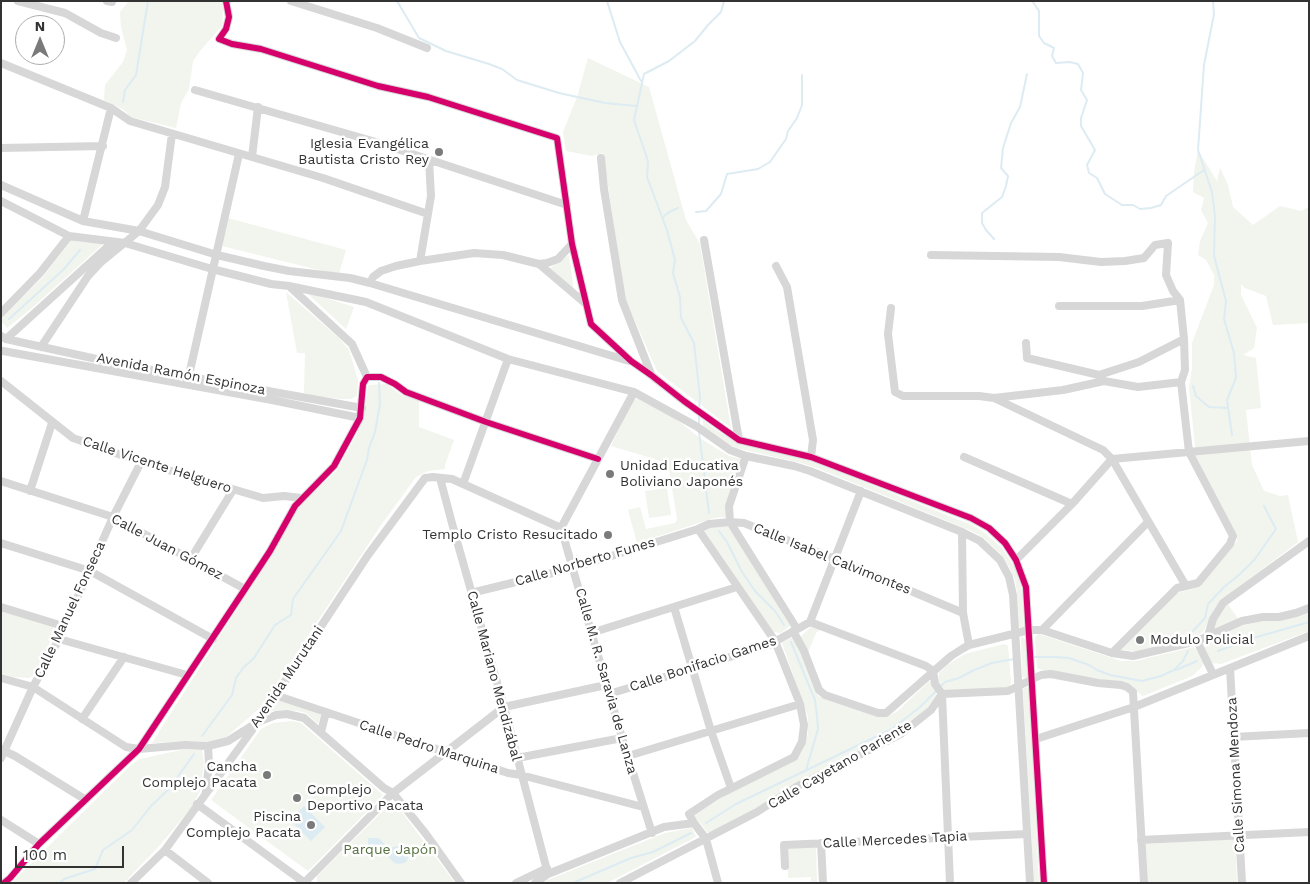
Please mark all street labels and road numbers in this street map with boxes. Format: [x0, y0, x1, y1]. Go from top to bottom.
street label: Avenida Ramón Espinoza [95, 349, 267, 399]
street label: Calle Vicente Helguero [80, 433, 234, 497]
street label: Calle Juan Gómez [108, 510, 226, 584]
street label: Calle Isabel Calvimontes [751, 520, 913, 598]
street label: Calle Norberto Funes [513, 534, 657, 590]
street label: Calle Manuel Fonseca [31, 539, 109, 681]
street label: Calle M. R. Saravia de Lanza [571, 586, 641, 776]
street label: Calle Mariano Mendizábal [463, 589, 525, 763]
street label: Avenida Murutani [247, 623, 327, 731]
street label: Calle Bonifacio Games [627, 632, 779, 696]
street label: Calle Simona Mendoza [1224, 697, 1248, 853]
street label: Calle Pedro Marquina [357, 716, 501, 778]
street label: Calle Cayetano Pariente [765, 717, 915, 813]
street label: Calle Mercedes Tapia [822, 828, 968, 852]

